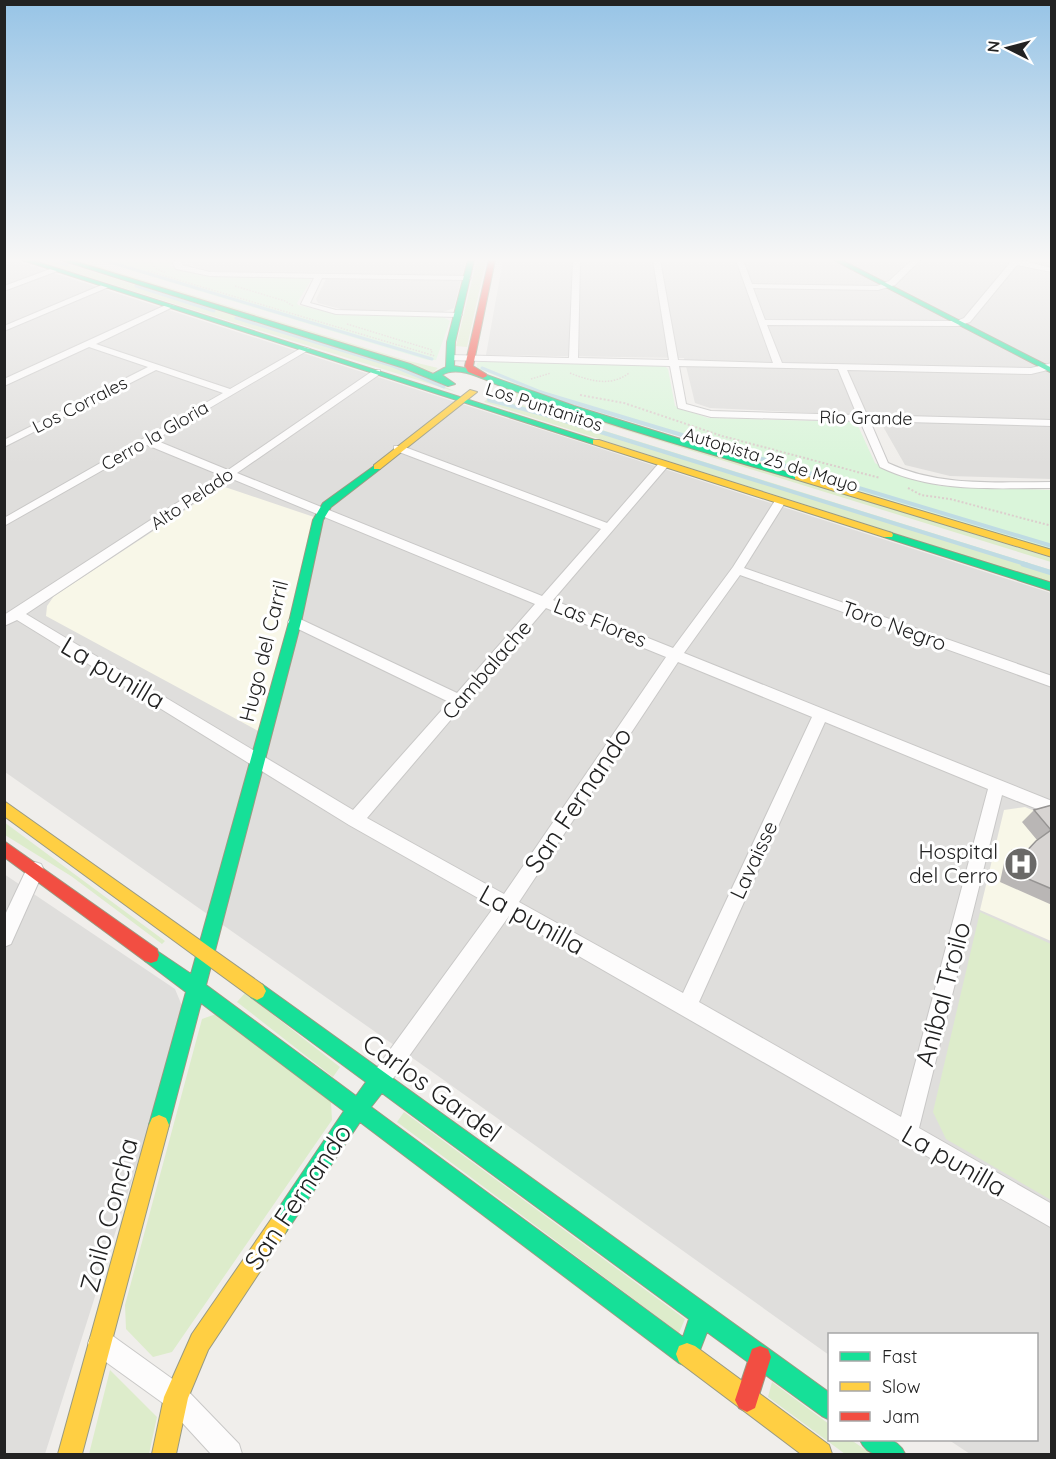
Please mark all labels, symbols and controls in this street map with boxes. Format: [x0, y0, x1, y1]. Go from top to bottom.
north arrow [978, 18, 1038, 78]
text: N [983, 40, 1004, 53]
street label: Los Corrales [28, 371, 131, 438]
street label: Los Puntanitos [483, 377, 606, 436]
street label: Cerro la Gloria [97, 396, 213, 476]
street label: Río Grande [819, 405, 913, 430]
street label: Autopista 25 de Mayo [681, 422, 861, 497]
street label: Alto Pelado [146, 462, 238, 535]
street label: Hugo del Carril [233, 577, 293, 724]
street label: Las Flores [550, 592, 651, 652]
street label: Toro Negro [839, 594, 950, 656]
street label: Cambalache [436, 614, 536, 724]
street label: La punilla [55, 629, 171, 716]
street label: San Fernando [517, 721, 638, 879]
street label: Lavaisse [724, 816, 783, 903]
place label: Hospital del Cerro [909, 838, 998, 888]
hospital icon: Hospital del Cerro [1003, 846, 1039, 882]
street label: La punilla [474, 877, 591, 962]
street label: Aníbal Troilo [907, 918, 978, 1070]
street label: Carlos Gardel [356, 1026, 508, 1149]
street label: La punilla [896, 1117, 1013, 1204]
street label: San Fernando [237, 1118, 358, 1276]
street label: Zoilo Concha [72, 1134, 145, 1296]
legend [828, 1333, 1038, 1441]
text: Fast [882, 1345, 917, 1368]
text: Slow [882, 1375, 920, 1398]
text: Jam [882, 1405, 920, 1428]

